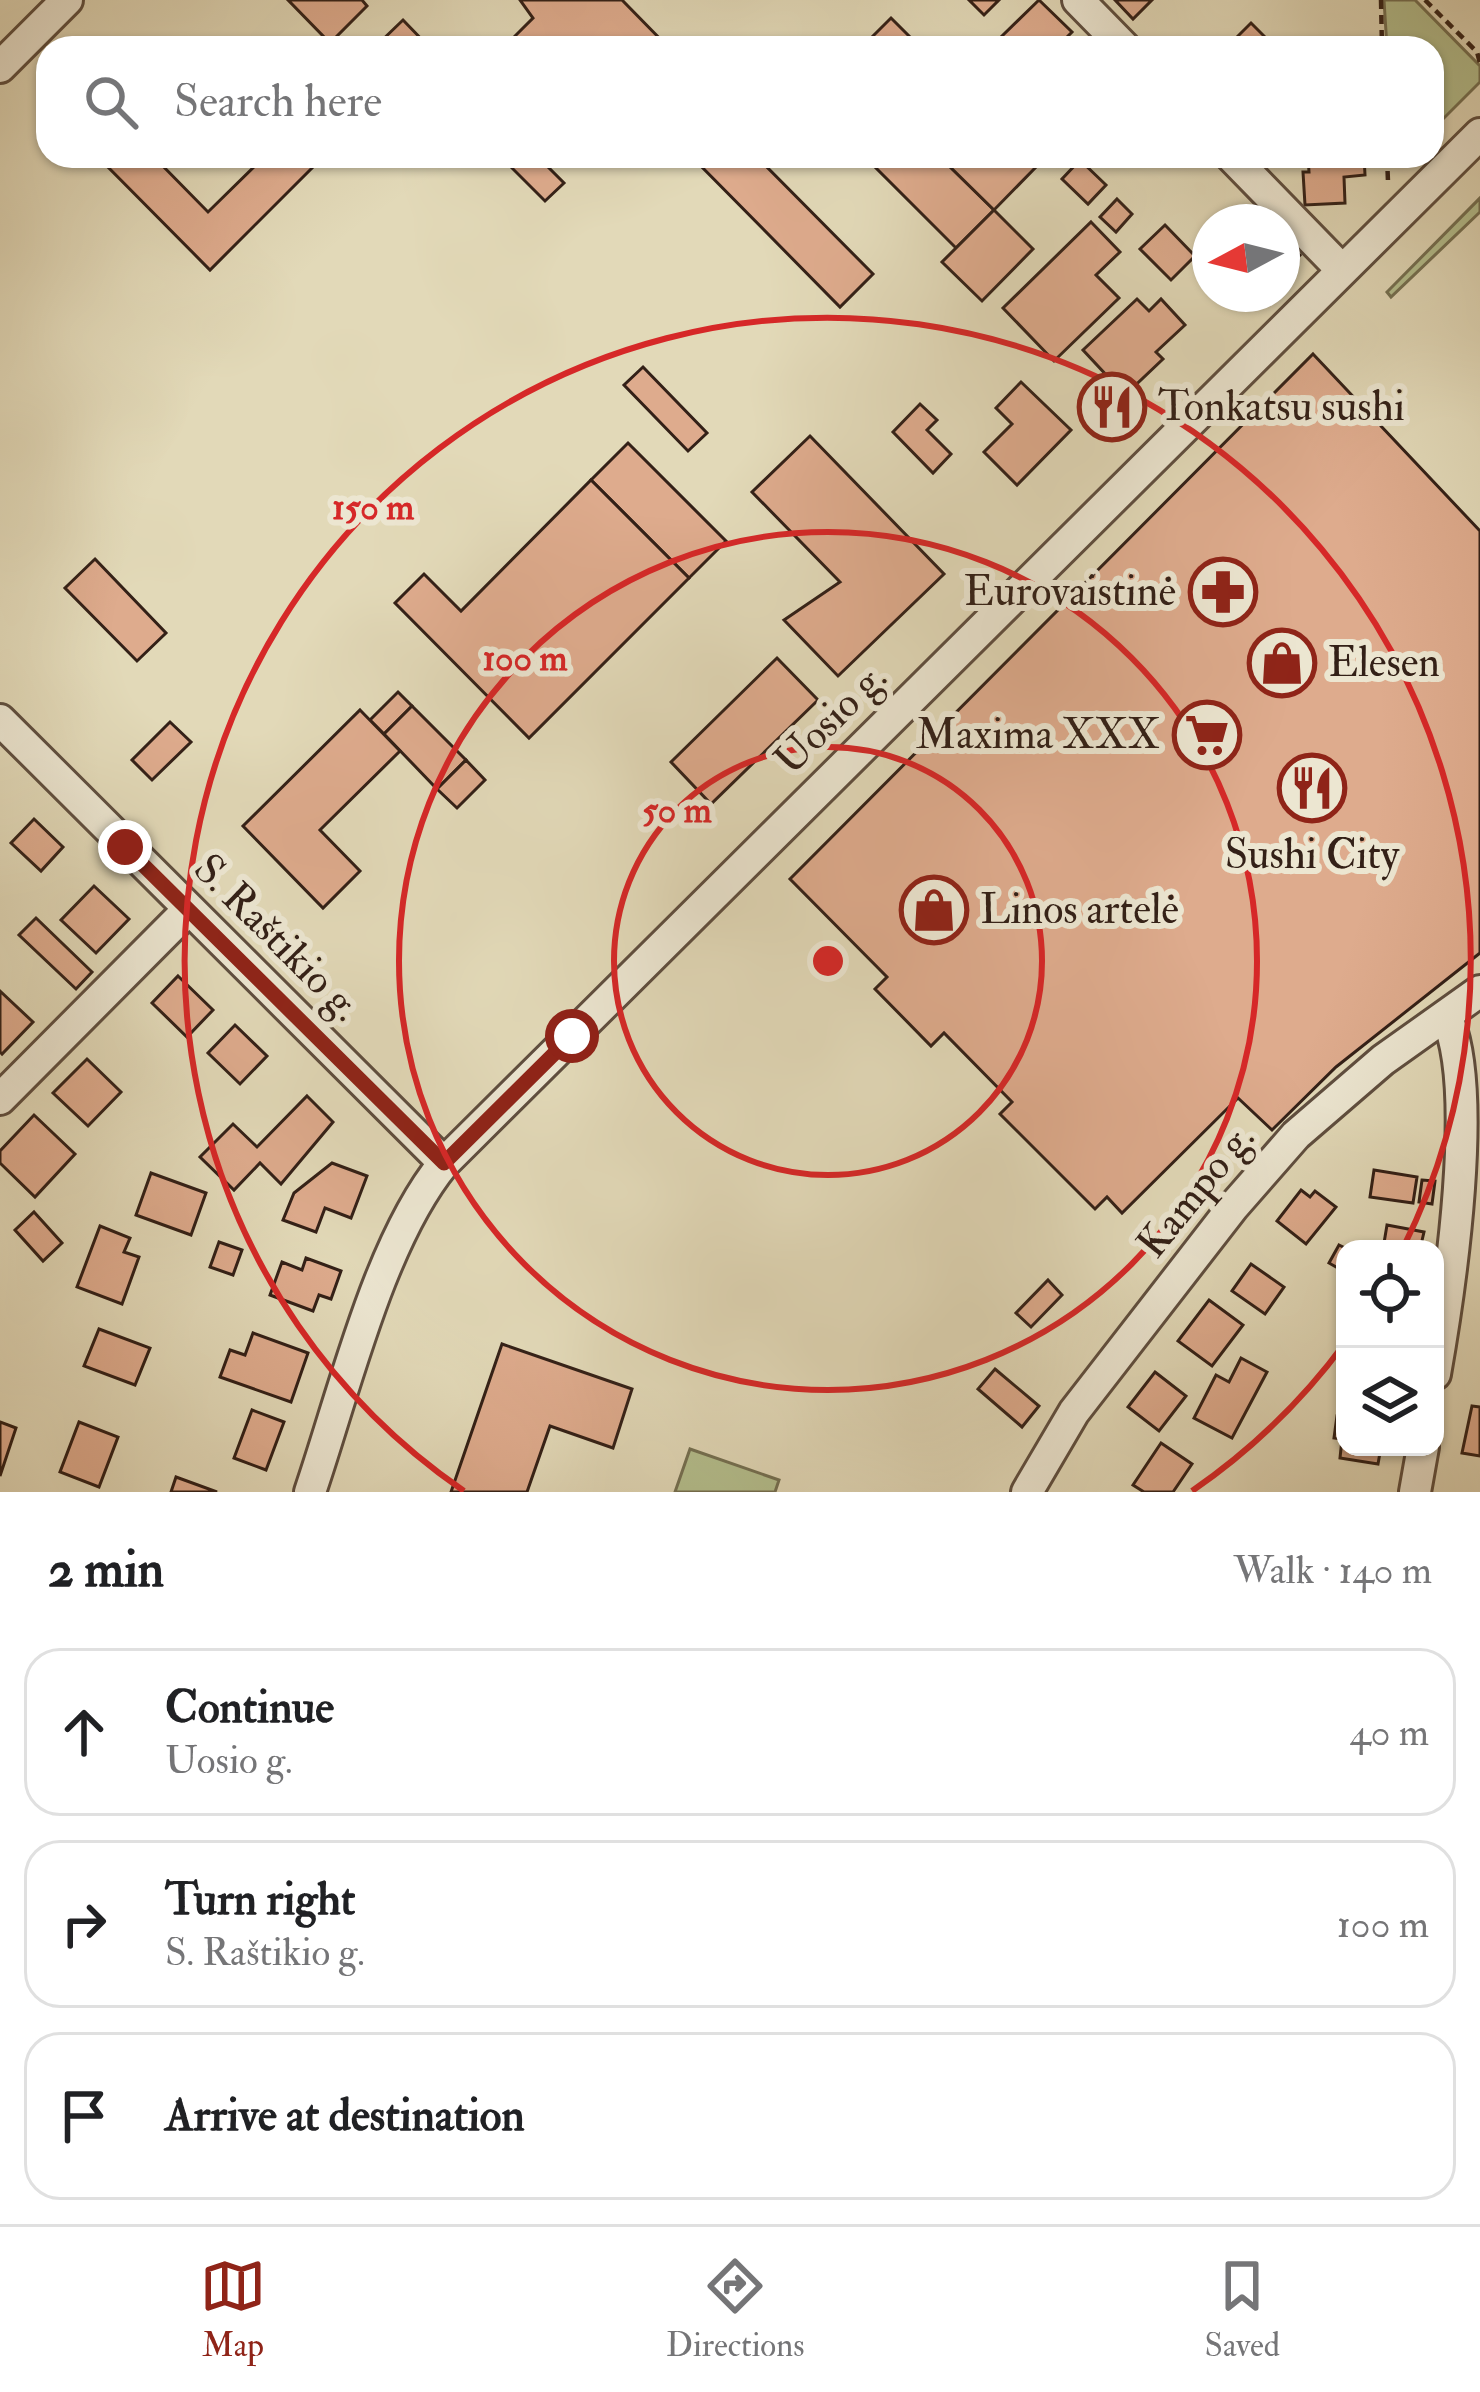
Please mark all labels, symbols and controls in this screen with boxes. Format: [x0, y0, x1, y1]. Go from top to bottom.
search box [36, 36, 1444, 168]
icon: search [78, 69, 144, 135]
text: Search here [174, 74, 382, 130]
north arrow [1192, 204, 1300, 312]
restaurant icon: Tonkatsu sushi [1077, 372, 1147, 442]
place label: Tonkatsu sushi [1158, 381, 1405, 433]
text: 150 m [332, 485, 414, 530]
pharmacy icon: Eurovaistinė [1188, 557, 1258, 627]
place label: Eurovaistinė [964, 566, 1176, 618]
shop icon: Elesen [1247, 628, 1317, 698]
text: 100 m [482, 636, 568, 681]
place label: Elesen [1328, 637, 1440, 689]
street label: Uosio g. [764, 652, 898, 786]
supermarket icon: Maxima XXX [1172, 700, 1242, 770]
place label: Maxima XXX [916, 709, 1160, 761]
restaurant icon: Sushi City [1277, 753, 1347, 823]
text: 50 m [642, 788, 712, 833]
route end [98, 820, 152, 874]
place label: Sushi City [1225, 829, 1400, 881]
street label: S. Raštikio g. [183, 844, 371, 1032]
shop icon: Linos artelė [899, 875, 969, 945]
place label: Linos artelė [980, 884, 1179, 936]
centre of rings [807, 940, 849, 982]
route start [545, 1009, 599, 1063]
street label: Kampo g. [1126, 1113, 1266, 1269]
map controls [1336, 1240, 1444, 1456]
button: locate [1336, 1240, 1444, 1348]
button: layers [1336, 1348, 1444, 1456]
text: 2 min [48, 1538, 164, 1602]
text: Walk · 140 m [1234, 1546, 1432, 1595]
text: Continue [165, 1680, 334, 1736]
icon: ahead [51, 1699, 117, 1765]
text: 40 m [1350, 1708, 1429, 1757]
text: Uosio g. [165, 1736, 293, 1785]
text: Turn right [165, 1872, 355, 1928]
icon: right [51, 1891, 117, 1957]
text: 100 m [1337, 1900, 1429, 1949]
text: S. Raštikio g. [165, 1928, 365, 1977]
icon: arrive [51, 2083, 117, 2149]
text: Arrive at destination [165, 2088, 525, 2144]
tab: Map [200, 2253, 266, 2366]
tab: Directions [666, 2253, 805, 2366]
tab: Saved [1205, 2253, 1280, 2366]

